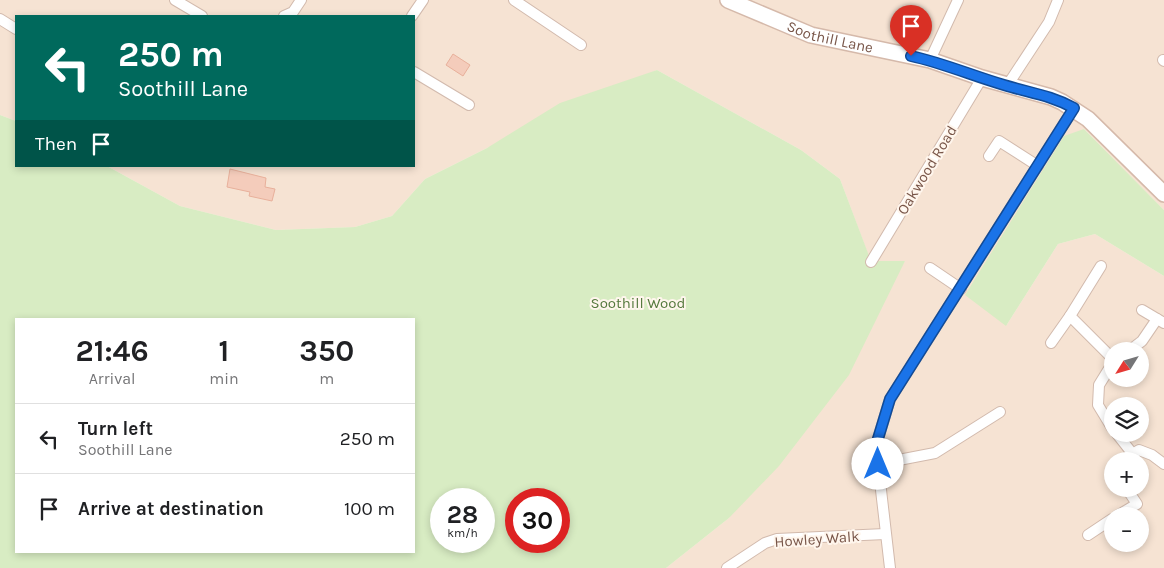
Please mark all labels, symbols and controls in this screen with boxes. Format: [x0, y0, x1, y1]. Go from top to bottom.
pin [890, 5, 932, 56]
icon: arrive [897, 12, 925, 40]
street label: Soothill Lane [784, 17, 875, 57]
text: 250 m [118, 34, 224, 75]
icon: left [35, 35, 100, 100]
text: Soothill Lane [118, 76, 248, 102]
street label: Oakwood Road [893, 122, 961, 218]
icon: arrive [87, 130, 115, 158]
text: Then [35, 133, 77, 155]
park label: Soothill Wood [591, 294, 685, 312]
text: 21:46 [76, 333, 149, 369]
text: 1 [219, 333, 229, 369]
text: 350 [299, 333, 354, 369]
north arrow [1104, 342, 1149, 388]
map controls [1104, 342, 1149, 552]
text: Arrival [89, 369, 136, 388]
text: min [209, 369, 239, 388]
text: m [319, 369, 334, 388]
button: layers [1104, 397, 1149, 442]
text: Turn left [78, 418, 153, 440]
icon: left [35, 425, 63, 453]
text: 250 m [340, 428, 395, 450]
position arrow [851, 437, 903, 489]
text: Soothill Lane [78, 440, 173, 459]
button: + [1104, 452, 1149, 497]
speed limit sign: 30 [505, 488, 570, 553]
icon: arrive [35, 495, 63, 523]
text: Arrive at destination [78, 498, 264, 520]
text: 100 m [344, 498, 395, 520]
text: 28 [447, 500, 478, 529]
button: − [1104, 507, 1149, 552]
text: km/h [447, 526, 478, 540]
street label: Howley Walk [774, 527, 860, 551]

